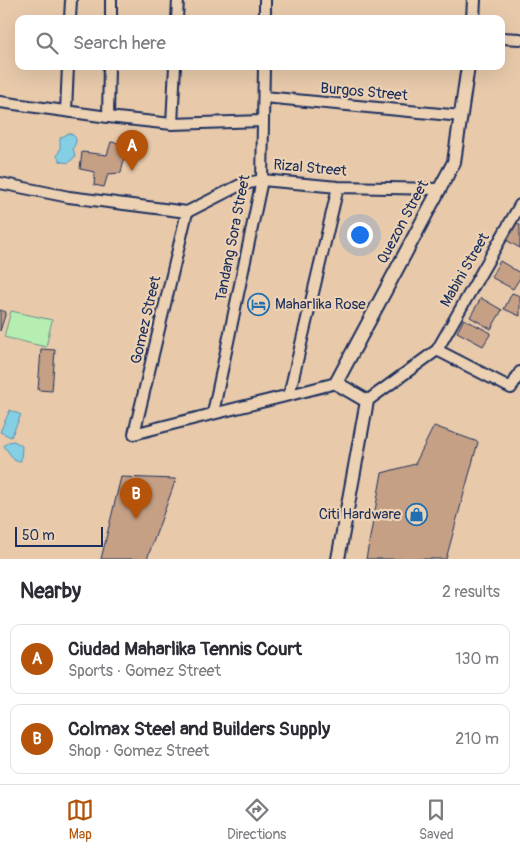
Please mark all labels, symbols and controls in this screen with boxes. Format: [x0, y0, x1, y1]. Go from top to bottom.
search box [15, 15, 505, 70]
icon: search [33, 29, 61, 57]
text: Search here [73, 31, 166, 55]
street label: Burgos Street [320, 79, 409, 105]
pin: A [116, 130, 148, 171]
street label: Rizal Street [272, 155, 348, 181]
street label: Tandang Sora Street [211, 172, 255, 303]
street label: Quezon Street [373, 176, 433, 267]
your location [347, 222, 373, 248]
street label: Mabini Street [436, 229, 494, 311]
street label: Gomez Street [127, 273, 166, 366]
hotel icon: Maharlika Rose [247, 292, 271, 316]
place label: Maharlika Rose [275, 295, 366, 314]
pin: B [120, 478, 152, 519]
shop icon: Citi Hardware [405, 502, 429, 526]
place label: Citi Hardware [319, 505, 402, 524]
scale bar [15, 524, 102, 547]
text: 50 m [22, 527, 55, 544]
text: Nearby [20, 578, 81, 605]
text: 2 results [442, 582, 500, 602]
text: Ciudad Maharlika Tennis Court [68, 637, 302, 661]
text: A [32, 649, 42, 669]
text: 130 m [455, 649, 499, 669]
text: Sports · Gomez Street [68, 661, 221, 681]
text: Colmax Steel and Builders Supply [68, 717, 330, 741]
text: B [32, 729, 42, 749]
text: 210 m [455, 729, 499, 749]
text: Shop · Gomez Street [68, 741, 209, 761]
tab: Map [66, 796, 94, 843]
tab: Directions [227, 796, 286, 843]
tab: Saved [419, 796, 454, 843]

